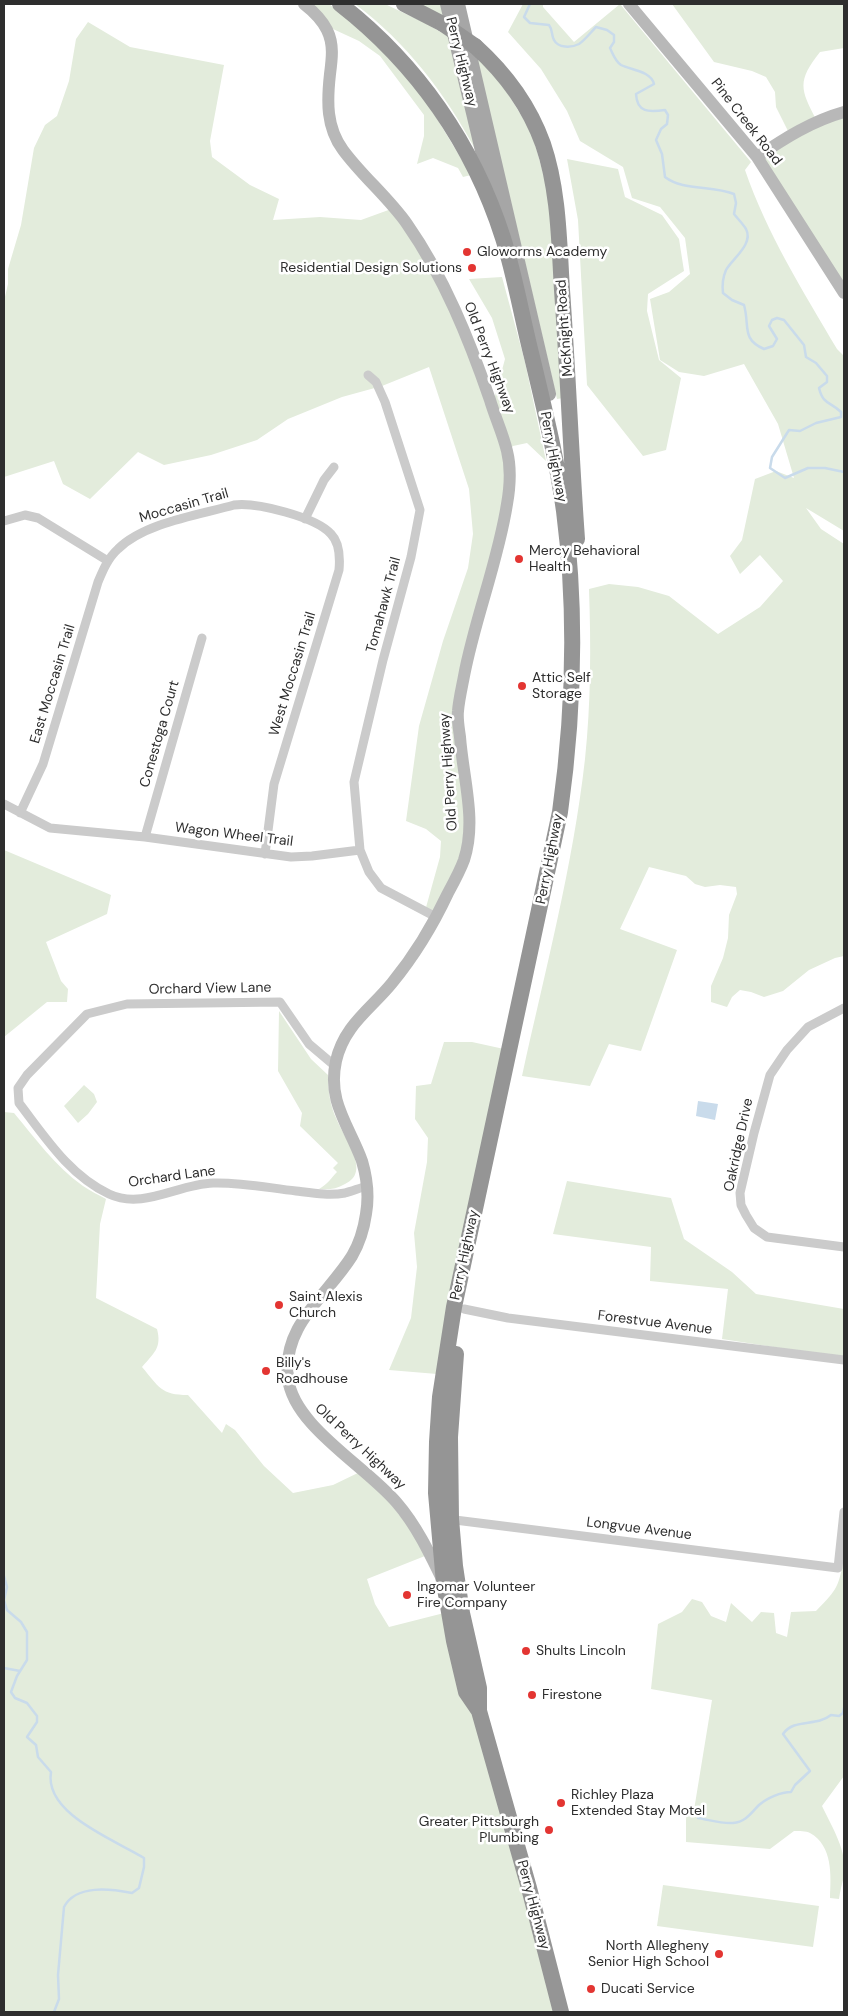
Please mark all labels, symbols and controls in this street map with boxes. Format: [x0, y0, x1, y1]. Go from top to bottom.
street label: Perry Highway [442, 15, 480, 109]
street label: Pine Creek Road [707, 75, 785, 169]
place label: Gloworms Academy [477, 244, 607, 260]
marker: Gloworms Academy [461, 246, 473, 258]
place label: Residential Design Solutions [280, 260, 462, 276]
marker: Residential Design Solutions [466, 262, 478, 274]
street label: McKnight Road [553, 279, 577, 377]
street label: Old Perry Highway [460, 300, 518, 416]
street label: Perry Highway [536, 410, 570, 504]
street label: Moccasin Trail [137, 485, 231, 527]
place label: Mercy Behavioral Health [529, 543, 640, 576]
marker: Mercy Behavioral Health [513, 553, 525, 565]
street label: Tomahawk Trail [363, 555, 405, 655]
street label: West Moccasin Trail [266, 610, 320, 738]
street label: East Moccasin Trail [27, 622, 79, 746]
place label: Attic Self Storage [532, 670, 591, 702]
street label: Conestoga Court [137, 679, 183, 789]
marker: Attic Self Storage [516, 680, 528, 692]
street label: Old Perry Highway [436, 712, 462, 832]
street label: Perry Highway [533, 812, 567, 906]
street label: Wagon Wheel Trail [174, 819, 294, 851]
street label: Orchard View Lane [149, 980, 271, 998]
street label: Oakridge Drive [721, 1097, 757, 1193]
street label: Orchard Lane [127, 1163, 217, 1191]
street label: Perry Highway [447, 1208, 483, 1302]
place label: Saint Alexis Church [289, 1289, 363, 1321]
marker: Saint Alexis Church [273, 1299, 285, 1311]
street label: Forestvue Avenue [597, 1308, 713, 1338]
place label: Billy's Roadhouse [276, 1355, 348, 1388]
marker: Billy's Roadhouse [260, 1365, 272, 1377]
street label: Old Perry Highway [311, 1400, 409, 1494]
street label: Longvue Avenue [585, 1514, 693, 1544]
place label: Ingomar Volunteer Fire Company [417, 1579, 535, 1611]
marker: Ingomar Volunteer Fire Company [401, 1589, 413, 1601]
place label: Shults Lincoln [536, 1643, 626, 1659]
marker: Shults Lincoln [520, 1645, 532, 1657]
place label: Firestone [542, 1687, 602, 1703]
marker: Firestone [526, 1689, 538, 1701]
place label: Richley Plaza Extended Stay Motel [571, 1787, 705, 1820]
marker: Richley Plaza Extended Stay Motel [555, 1797, 567, 1809]
place label: Greater Pittsburgh Plumbing [419, 1814, 539, 1846]
marker: Greater Pittsburgh Plumbing [543, 1824, 555, 1836]
street label: Perry Highway [513, 1858, 553, 1952]
place label: North Allegheny Senior High School [588, 1938, 709, 1970]
marker: North Allegheny Senior High School [713, 1948, 725, 1960]
place label: Ducati Service [601, 1981, 695, 1997]
marker: Ducati Service [585, 1983, 597, 1995]

